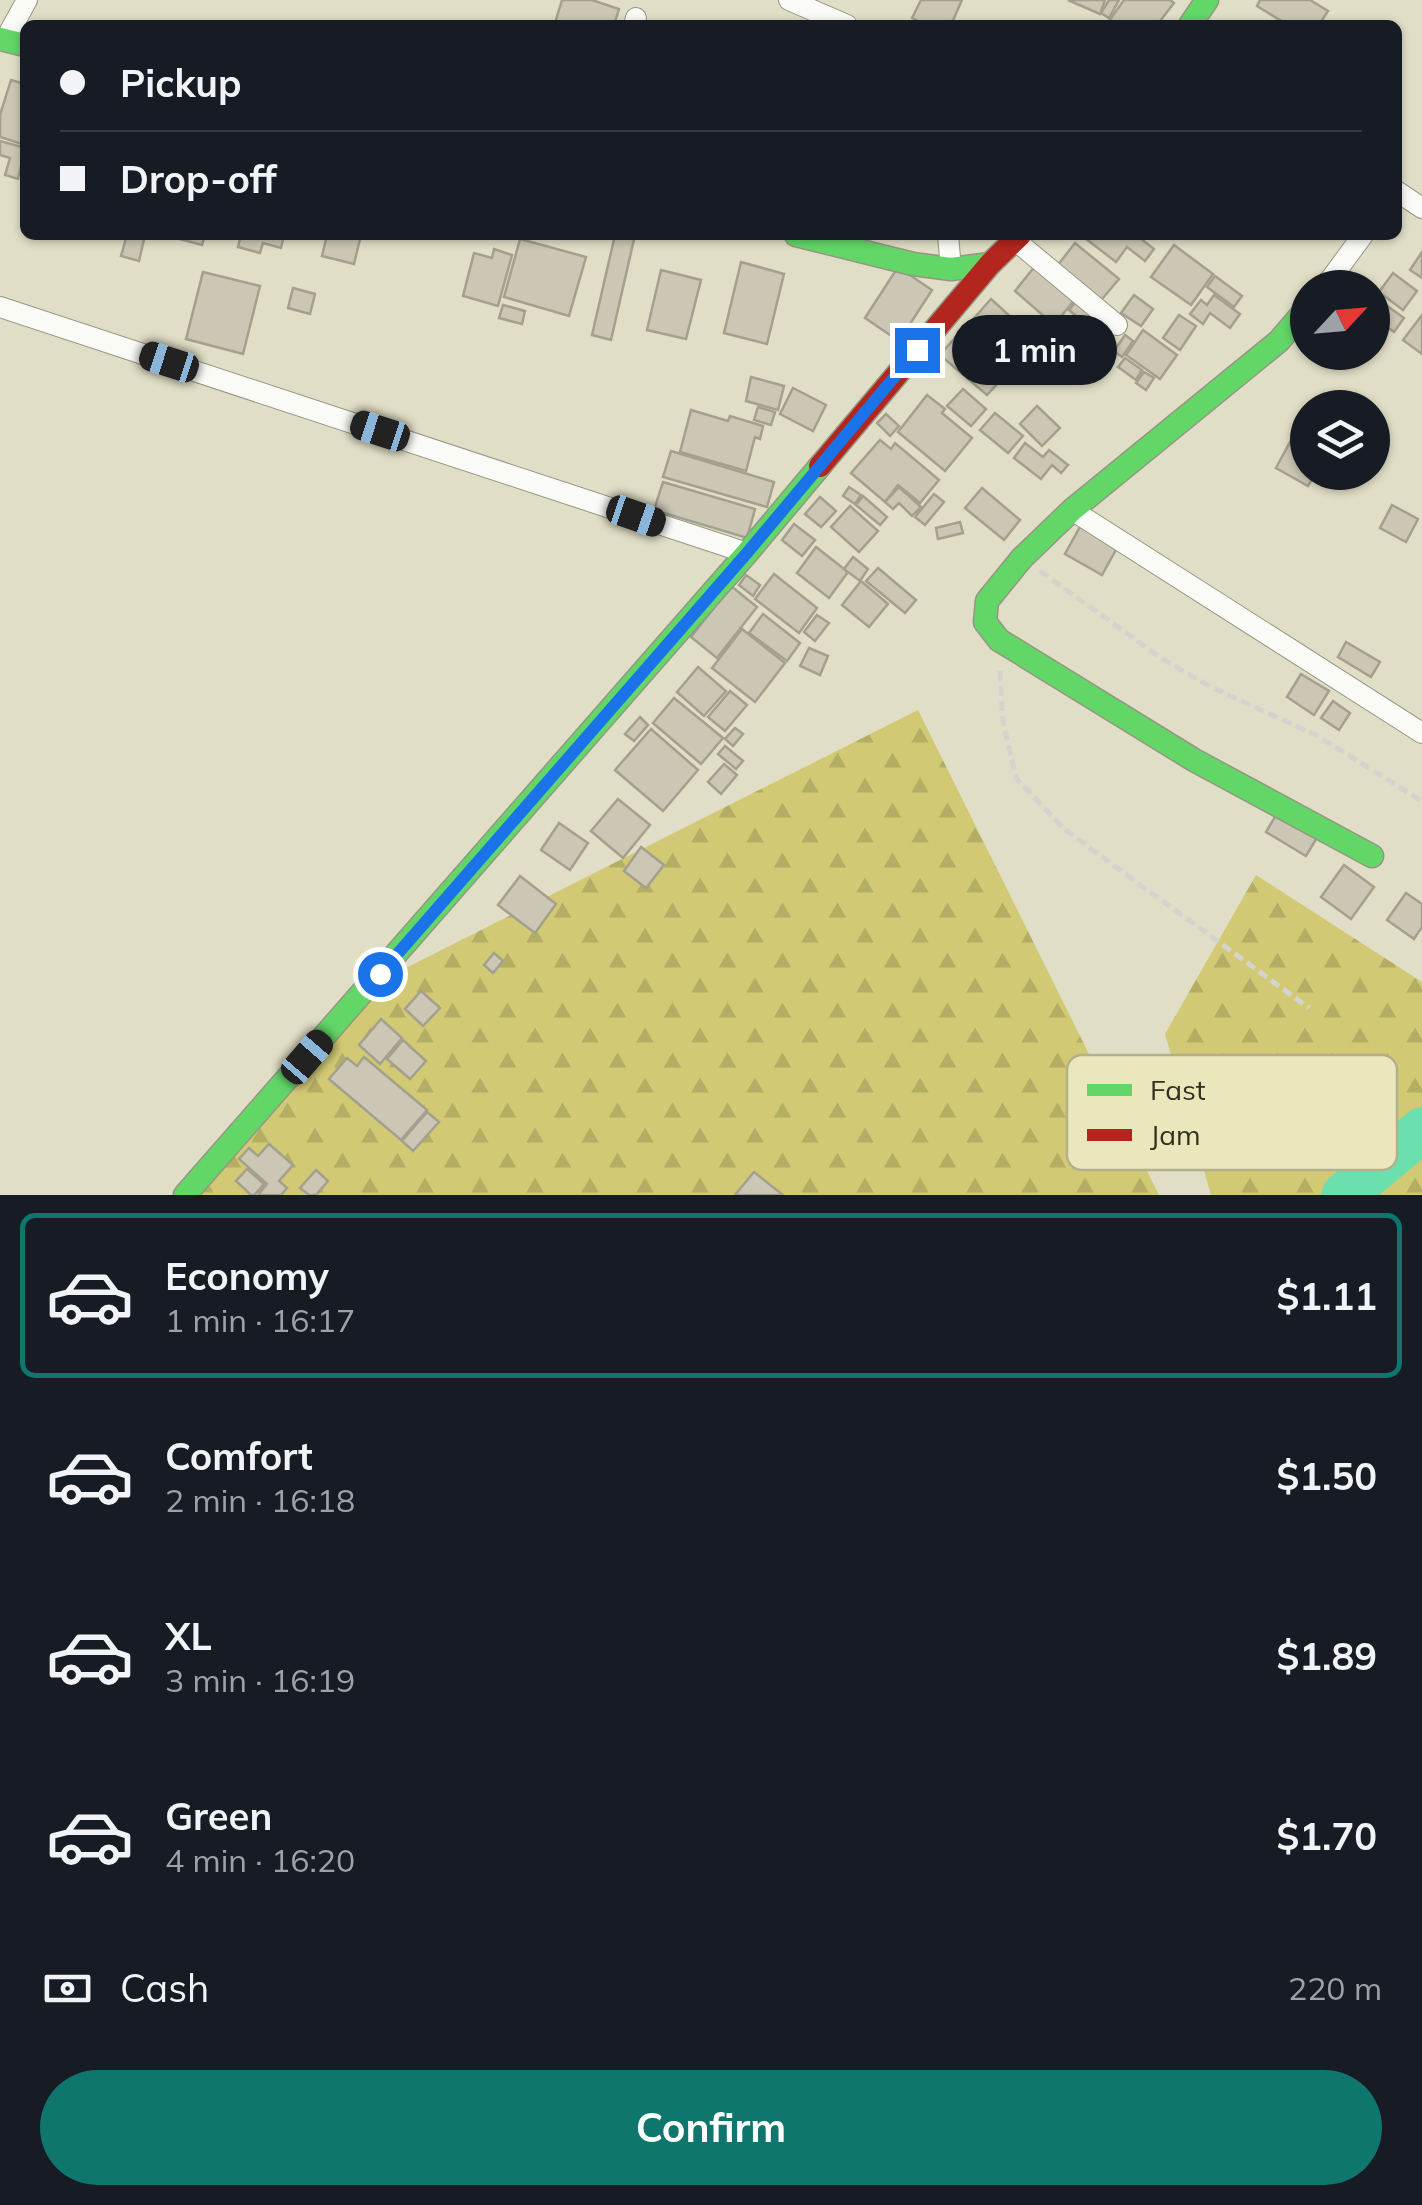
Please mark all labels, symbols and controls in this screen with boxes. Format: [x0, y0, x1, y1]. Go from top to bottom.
text: Pickup [120, 59, 242, 107]
text: Drop-off [120, 155, 277, 203]
north arrow [1290, 270, 1390, 370]
map controls [1290, 270, 1390, 490]
callout: 1 min [952, 315, 1117, 385]
route end [895, 328, 940, 373]
text: 1 min [992, 330, 1077, 370]
car [136, 338, 202, 386]
button: layers [1290, 390, 1390, 490]
car [347, 407, 413, 455]
car [603, 492, 669, 540]
route start [358, 952, 403, 997]
car [276, 1025, 338, 1089]
legend [1067, 1055, 1397, 1170]
text: Fast [1150, 1072, 1206, 1107]
text: Jam [1150, 1117, 1201, 1152]
icon: car [45, 1251, 135, 1341]
text: Economy [165, 1252, 329, 1300]
text: $1.11 [1276, 1272, 1377, 1320]
text: 1 min · 16:17 [165, 1300, 355, 1340]
icon: car [45, 1431, 135, 1521]
text: Comfort [165, 1432, 313, 1480]
text: $1.50 [1276, 1452, 1377, 1500]
text: 2 min · 16:18 [165, 1480, 355, 1520]
icon: car [45, 1611, 135, 1701]
text: XL [165, 1612, 212, 1660]
text: $1.89 [1276, 1632, 1377, 1680]
text: 3 min · 16:19 [165, 1660, 355, 1700]
icon: car [45, 1791, 135, 1881]
text: Green [165, 1792, 272, 1840]
text: $1.70 [1276, 1812, 1377, 1860]
text: 4 min · 16:20 [165, 1840, 355, 1880]
icon: cash [40, 1961, 95, 2016]
text: Cash [120, 1964, 209, 2012]
text: 220 m [1288, 1968, 1382, 2008]
button: Confirm [40, 2070, 1382, 2185]

